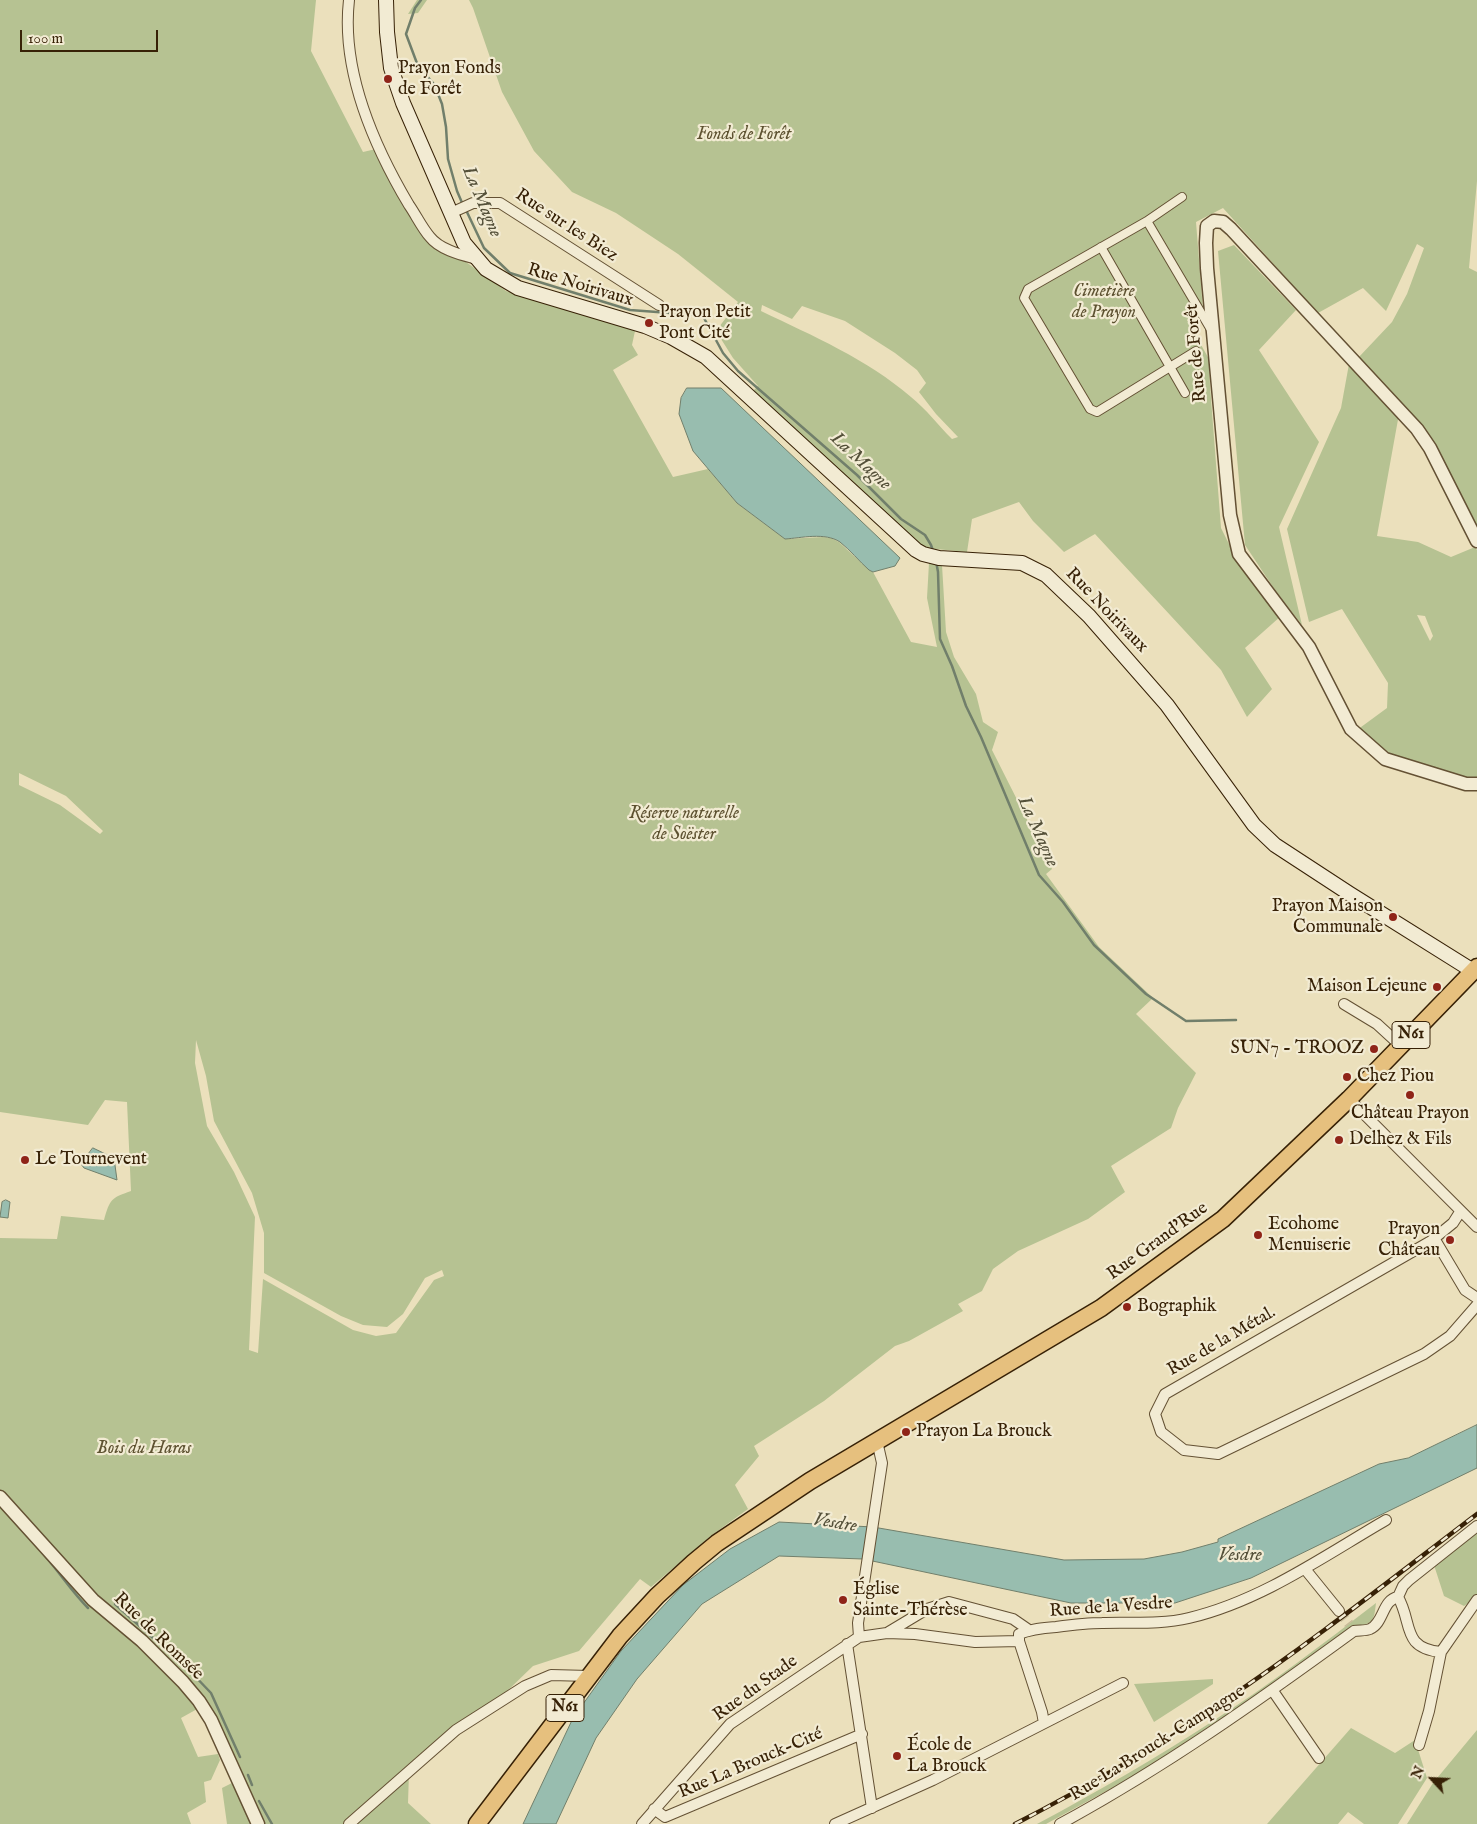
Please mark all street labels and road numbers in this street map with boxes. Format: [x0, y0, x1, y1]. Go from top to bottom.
street label: Rue sur les Biez [511, 185, 621, 267]
street label: Rue Noirivaux [524, 260, 636, 312]
street label: Rue de Forêt [1182, 303, 1212, 403]
street label: Rue Noirivaux [1060, 564, 1152, 658]
road number: N61 [1392, 1022, 1430, 1048]
street label: Rue Grand'Rue [1103, 1198, 1213, 1286]
street label: Rue de la Métal. [1164, 1302, 1280, 1382]
street label: Rue de Romsée [108, 1589, 208, 1685]
street label: Rue de la Vesdre [1049, 1593, 1173, 1623]
street label: Rue du Stade [710, 1651, 802, 1727]
street label: Rue La Brouck-Campagne [1066, 1681, 1250, 1807]
road number: N61 [546, 1695, 584, 1722]
street label: Rue La Brouck-Cité [676, 1724, 826, 1804]

